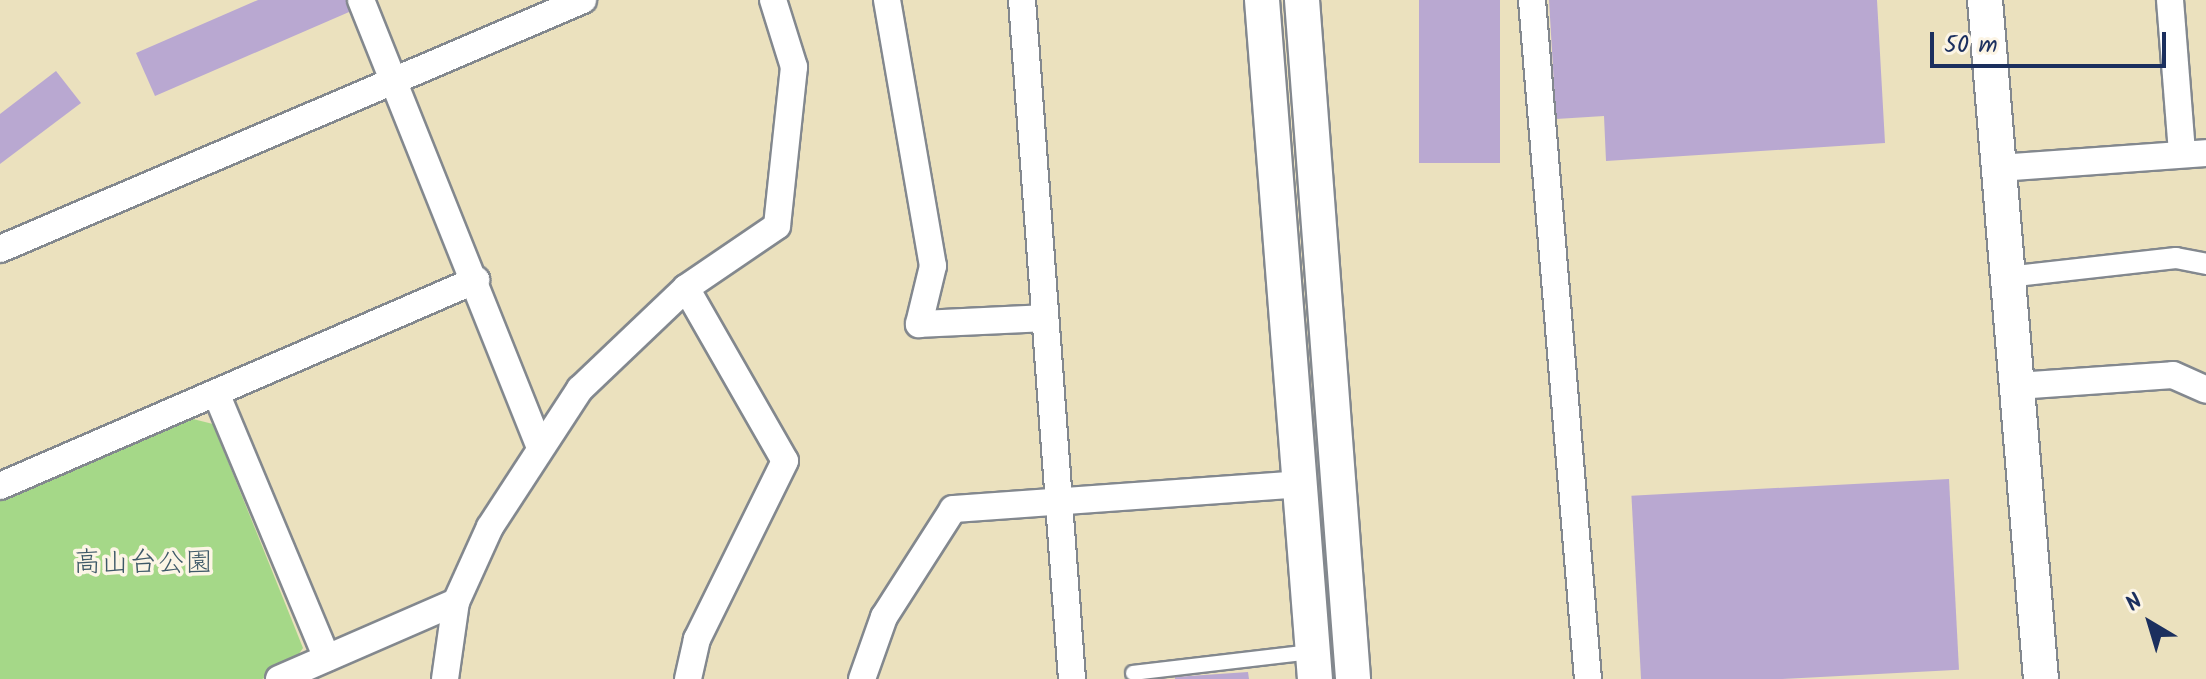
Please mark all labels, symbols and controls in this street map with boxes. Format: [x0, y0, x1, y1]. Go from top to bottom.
scale bar [1934, 16, 2170, 66]
text: 50 m [1944, 26, 1998, 65]
park label: 高山台公園 [73, 547, 213, 581]
north arrow [2110, 583, 2190, 663]
text: N [2119, 586, 2151, 622]

